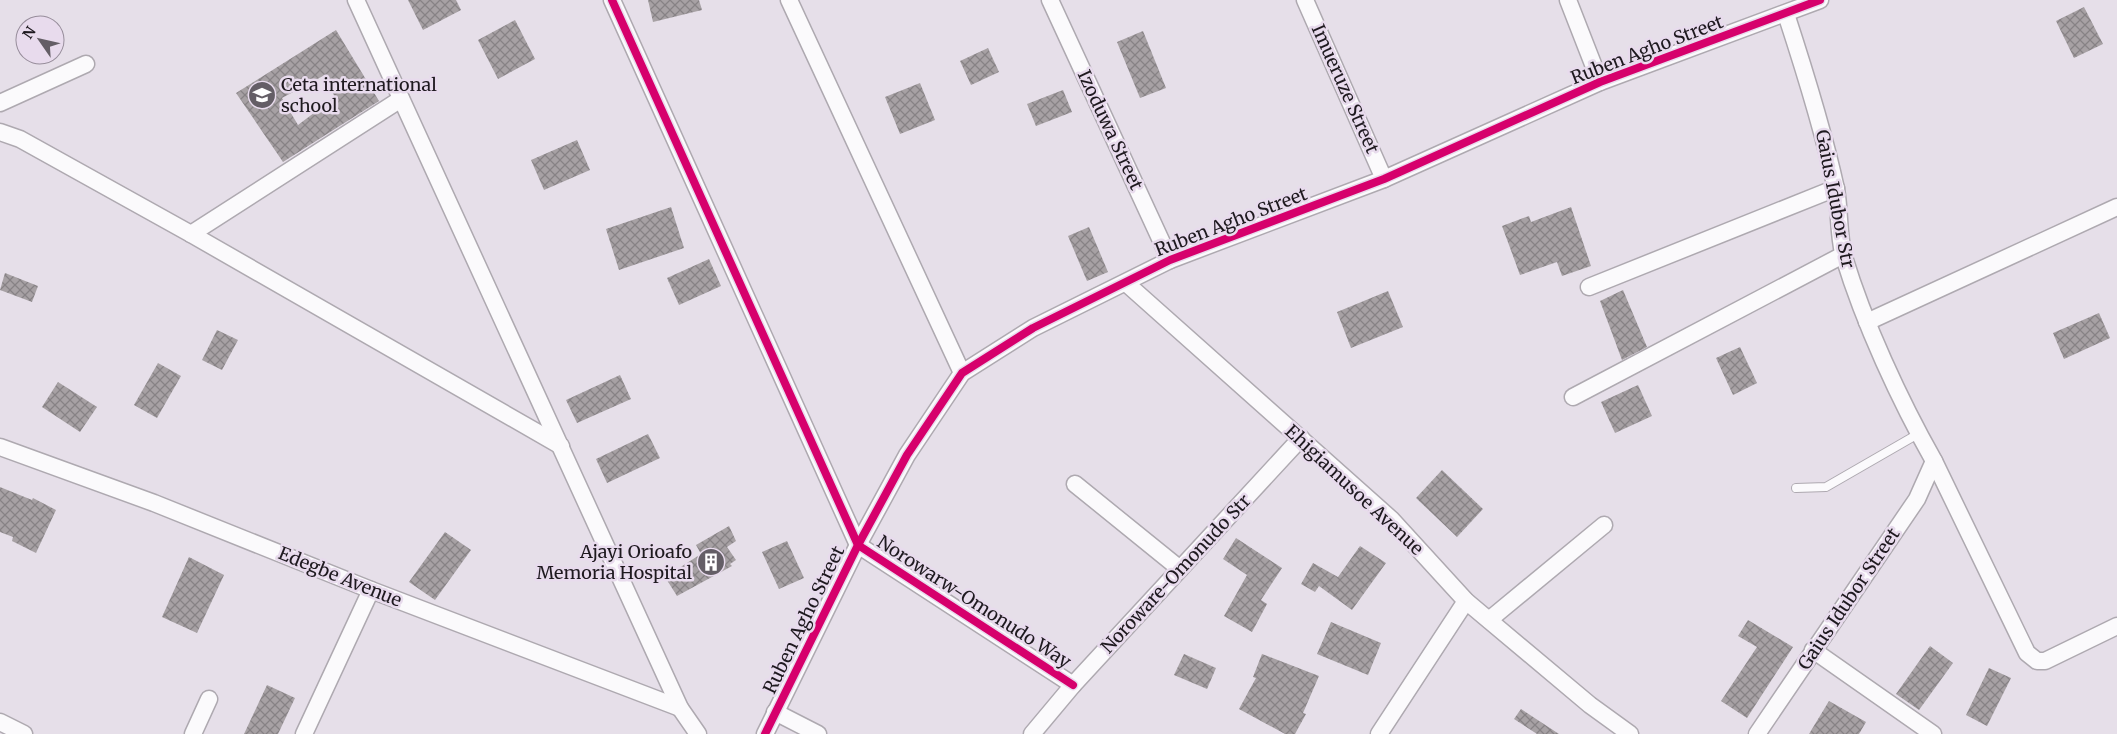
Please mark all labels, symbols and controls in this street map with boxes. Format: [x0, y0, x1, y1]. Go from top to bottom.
street label: Ruben Agho Street [1567, 10, 1726, 89]
north arrow [15, 15, 65, 65]
street label: Imueruze Street [1307, 21, 1384, 157]
text: N [19, 23, 40, 42]
street label: Izoduwa Street [1073, 66, 1148, 193]
place label: Ceta international school [281, 73, 437, 117]
school or university icon: Ceta international school [247, 80, 277, 110]
street label: Gaius Idubor Str [1811, 128, 1860, 270]
street label: Ruben Agho Street [1151, 182, 1310, 261]
street label: Ehigiamusoe Avenue [1280, 420, 1428, 560]
street label: Noroware-Omonudo Str [1096, 489, 1255, 658]
street label: Gaius Idubor Street [1793, 523, 1905, 674]
street label: Norowarw-Omonudo Way [873, 530, 1076, 673]
place label: Ajayi Orioafo Memoria Hospital [536, 540, 692, 584]
street label: Edegbe Avenue [275, 541, 405, 612]
street label: Ruben Agho Street [758, 542, 849, 697]
building icon: Ajayi Orioafo Memoria Hospital [696, 547, 726, 577]

